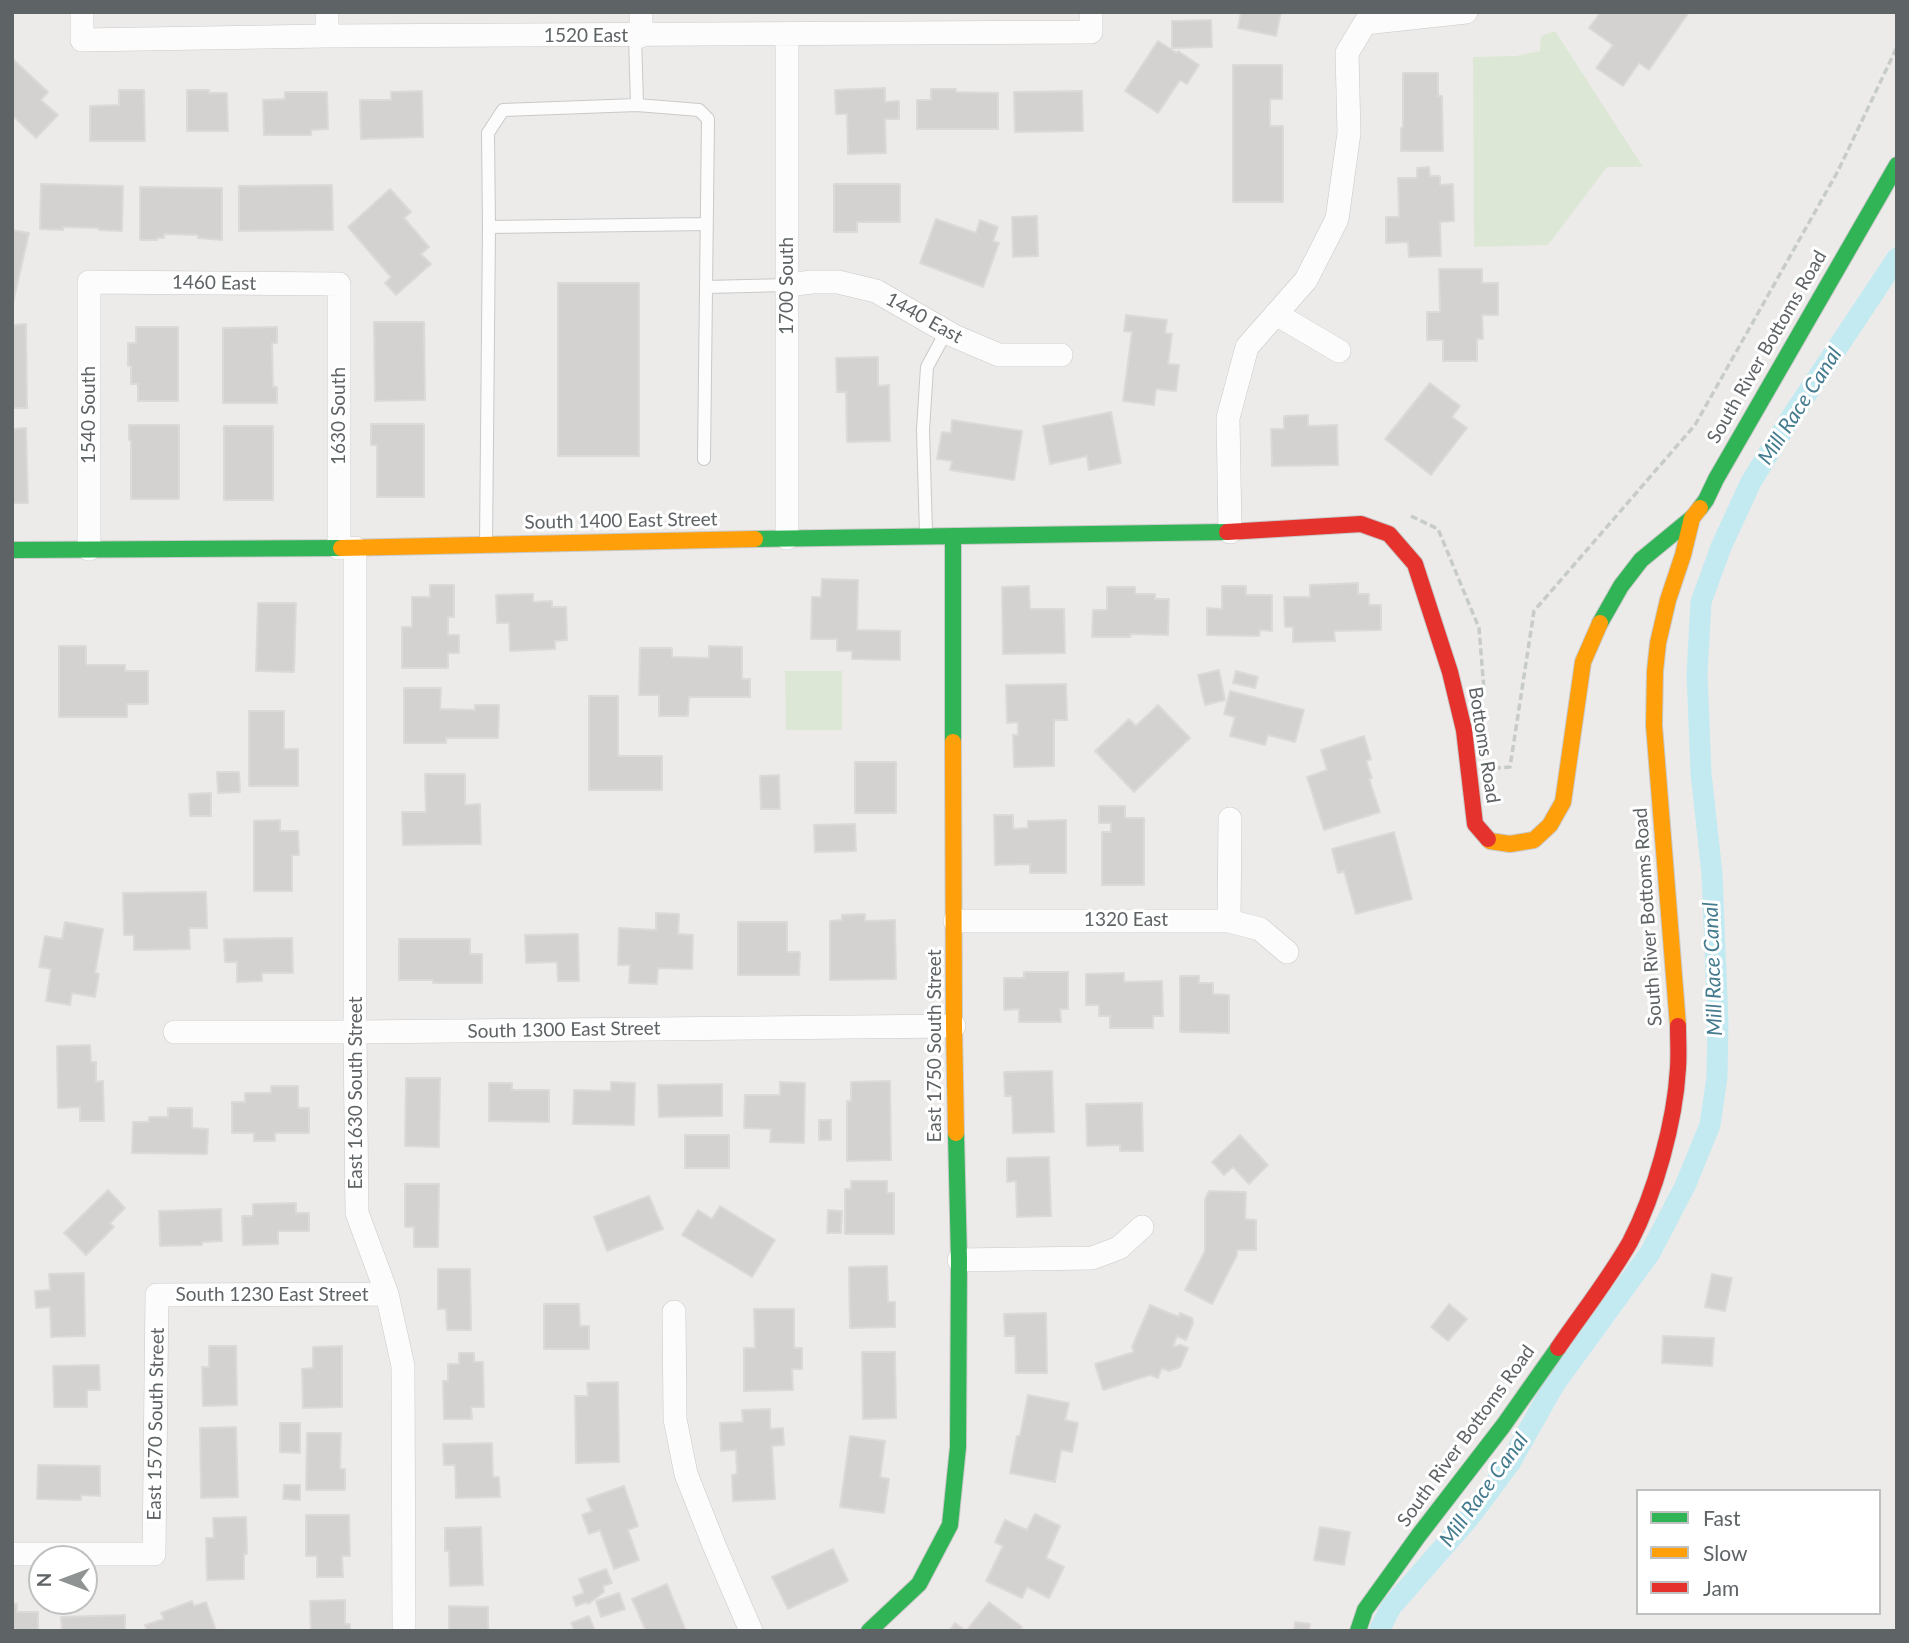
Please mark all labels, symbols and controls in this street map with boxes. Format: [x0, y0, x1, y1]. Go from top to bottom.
street label: 1520 East [544, 25, 628, 47]
street label: 1700 South [776, 237, 798, 335]
street label: South River Bottoms Road [1702, 247, 1832, 447]
street label: 1460 East [172, 271, 256, 295]
street label: 1440 East [882, 288, 966, 348]
water label: Mill Race Canal [1753, 343, 1847, 469]
street label: 1540 South [78, 366, 100, 464]
street label: 1630 South [328, 367, 350, 465]
street label: South 1400 East Street [524, 508, 718, 534]
street label: Bottoms Road [1464, 685, 1504, 805]
street label: South River Bottoms Road [1629, 807, 1667, 1027]
water label: Mill Race Canal [1698, 901, 1728, 1037]
street label: 1320 East [1084, 909, 1168, 931]
street label: East 1750 South Street [924, 949, 946, 1143]
street label: East 1630 South Street [345, 996, 367, 1190]
street label: South 1300 East Street [467, 1017, 661, 1043]
street label: South 1230 East Street [175, 1284, 369, 1306]
street label: East 1570 South Street [143, 1327, 169, 1521]
street label: South River Bottoms Road [1392, 1341, 1540, 1531]
water label: Mill Race Canal [1434, 1428, 1534, 1552]
legend [1636, 1489, 1881, 1615]
text: Fast [1703, 1505, 1740, 1530]
text: Slow [1703, 1540, 1747, 1565]
north arrow [28, 1545, 98, 1615]
text: N [32, 1573, 55, 1587]
text: Jam [1703, 1575, 1739, 1600]

